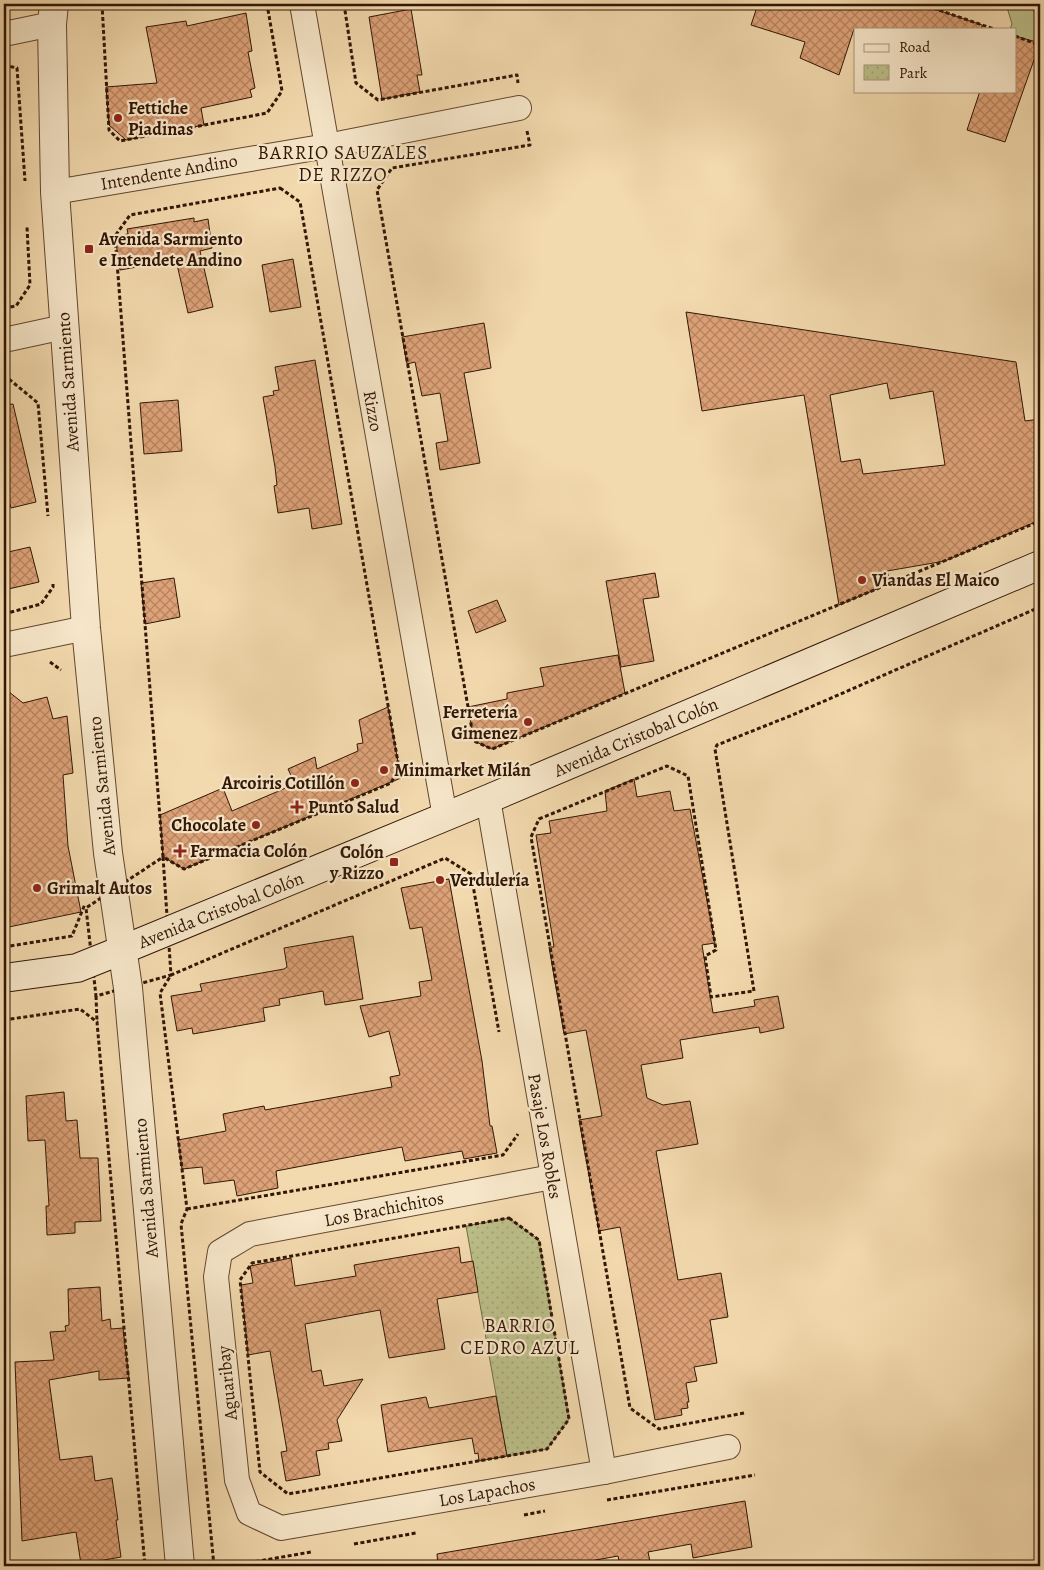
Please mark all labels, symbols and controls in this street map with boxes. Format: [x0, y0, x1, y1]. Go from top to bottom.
legend [854, 28, 1016, 92]
text: Road [899, 37, 931, 57]
text: Park [899, 63, 928, 83]
place label: Fettiche Piadinas [128, 96, 193, 141]
marker: Fettiche Piadinas [112, 112, 124, 124]
district label: BARRIO SAUZALES DE RIZZO [258, 140, 428, 188]
street label: Intendente Andino [99, 148, 239, 196]
place label: Avenida Sarmiento e Intendete Andino [98, 227, 243, 272]
marker: Avenida Sarmiento e Intendete Andino [83, 243, 95, 255]
street label: Avenida Sarmiento [51, 311, 85, 454]
street label: Rizzo [358, 389, 388, 434]
place label: Viandas El Maico [871, 568, 1000, 592]
marker: Viandas El Maico [856, 574, 868, 586]
street label: Avenida Cristobal Colón [549, 691, 722, 783]
place label: Ferretería Gimenez [442, 700, 518, 745]
street label: Avenida Sarmiento [83, 715, 121, 858]
marker: Ferretería Gimenez [522, 716, 534, 728]
place label: Minimarket Milán [394, 758, 531, 782]
marker: Minimarket Milán [378, 764, 390, 776]
place label: Arcoiris Cotillón [221, 771, 345, 795]
marker: Arcoiris Cotillón [349, 777, 361, 789]
place label: Punto Salud [308, 795, 399, 819]
marker: Punto Salud [290, 800, 304, 814]
place label: Chocolate [171, 813, 246, 837]
marker: Chocolate [250, 819, 262, 831]
place label: Farmacia Colón [190, 839, 308, 863]
place label: Colón y Rizzo [329, 840, 384, 885]
marker: Farmacia Colón [174, 845, 186, 857]
marker: Colón y Rizzo [388, 856, 400, 868]
street label: Avenida Cristobal Colón [134, 866, 307, 954]
place label: Verdulería [449, 868, 530, 892]
marker: Verdulería [434, 874, 446, 886]
place label: Grimalt Autos [47, 876, 152, 900]
marker: Grimalt Autos [31, 882, 43, 894]
street label: Pasaje Los Robles [522, 1071, 568, 1201]
street label: Avenida Sarmiento [128, 1117, 164, 1260]
street label: Los Brachichitos [322, 1186, 446, 1232]
district label: BARRIO CEDRO AZUL [460, 1313, 580, 1361]
street label: Aguaribay [211, 1344, 243, 1422]
street label: Los Lapachos [437, 1472, 537, 1512]

